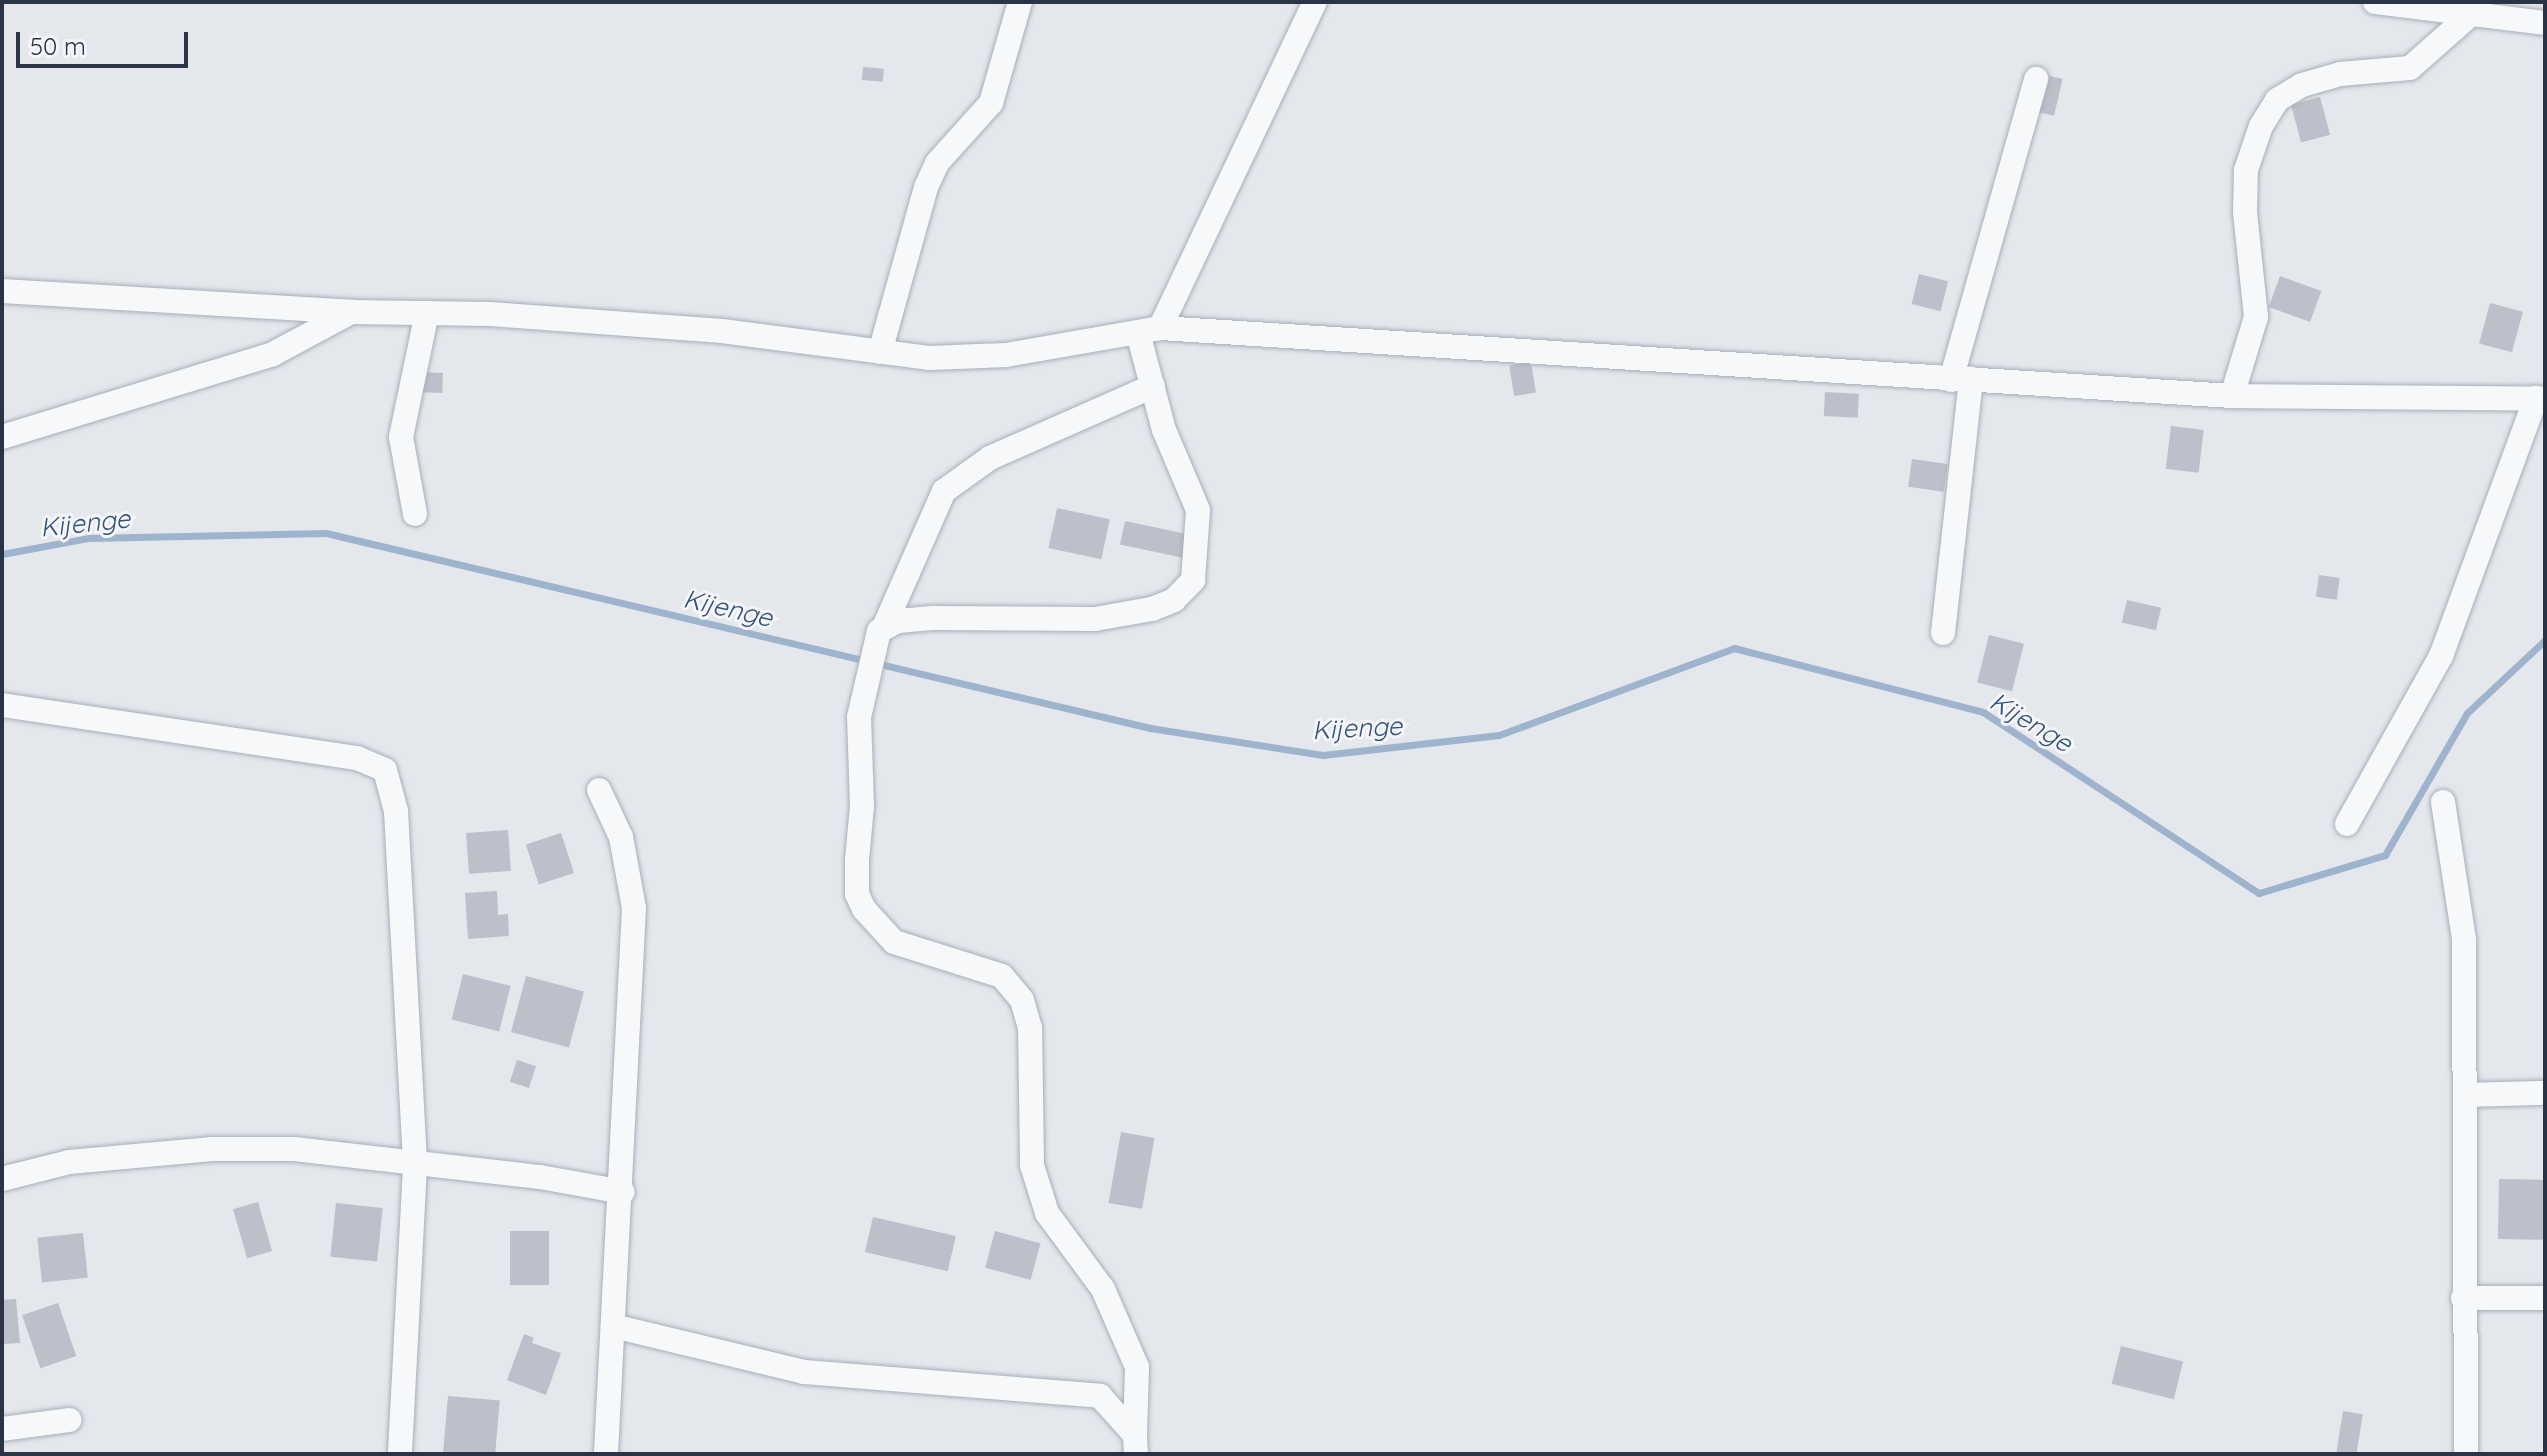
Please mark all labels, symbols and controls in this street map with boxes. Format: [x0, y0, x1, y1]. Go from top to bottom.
scale bar [20, 16, 192, 66]
text: 50 m [30, 31, 86, 61]
water label: Kijenge [38, 503, 132, 543]
water label: Kijenge [681, 583, 775, 633]
water label: Kijenge [1984, 685, 2078, 759]
water label: Kijenge [1311, 710, 1403, 746]

